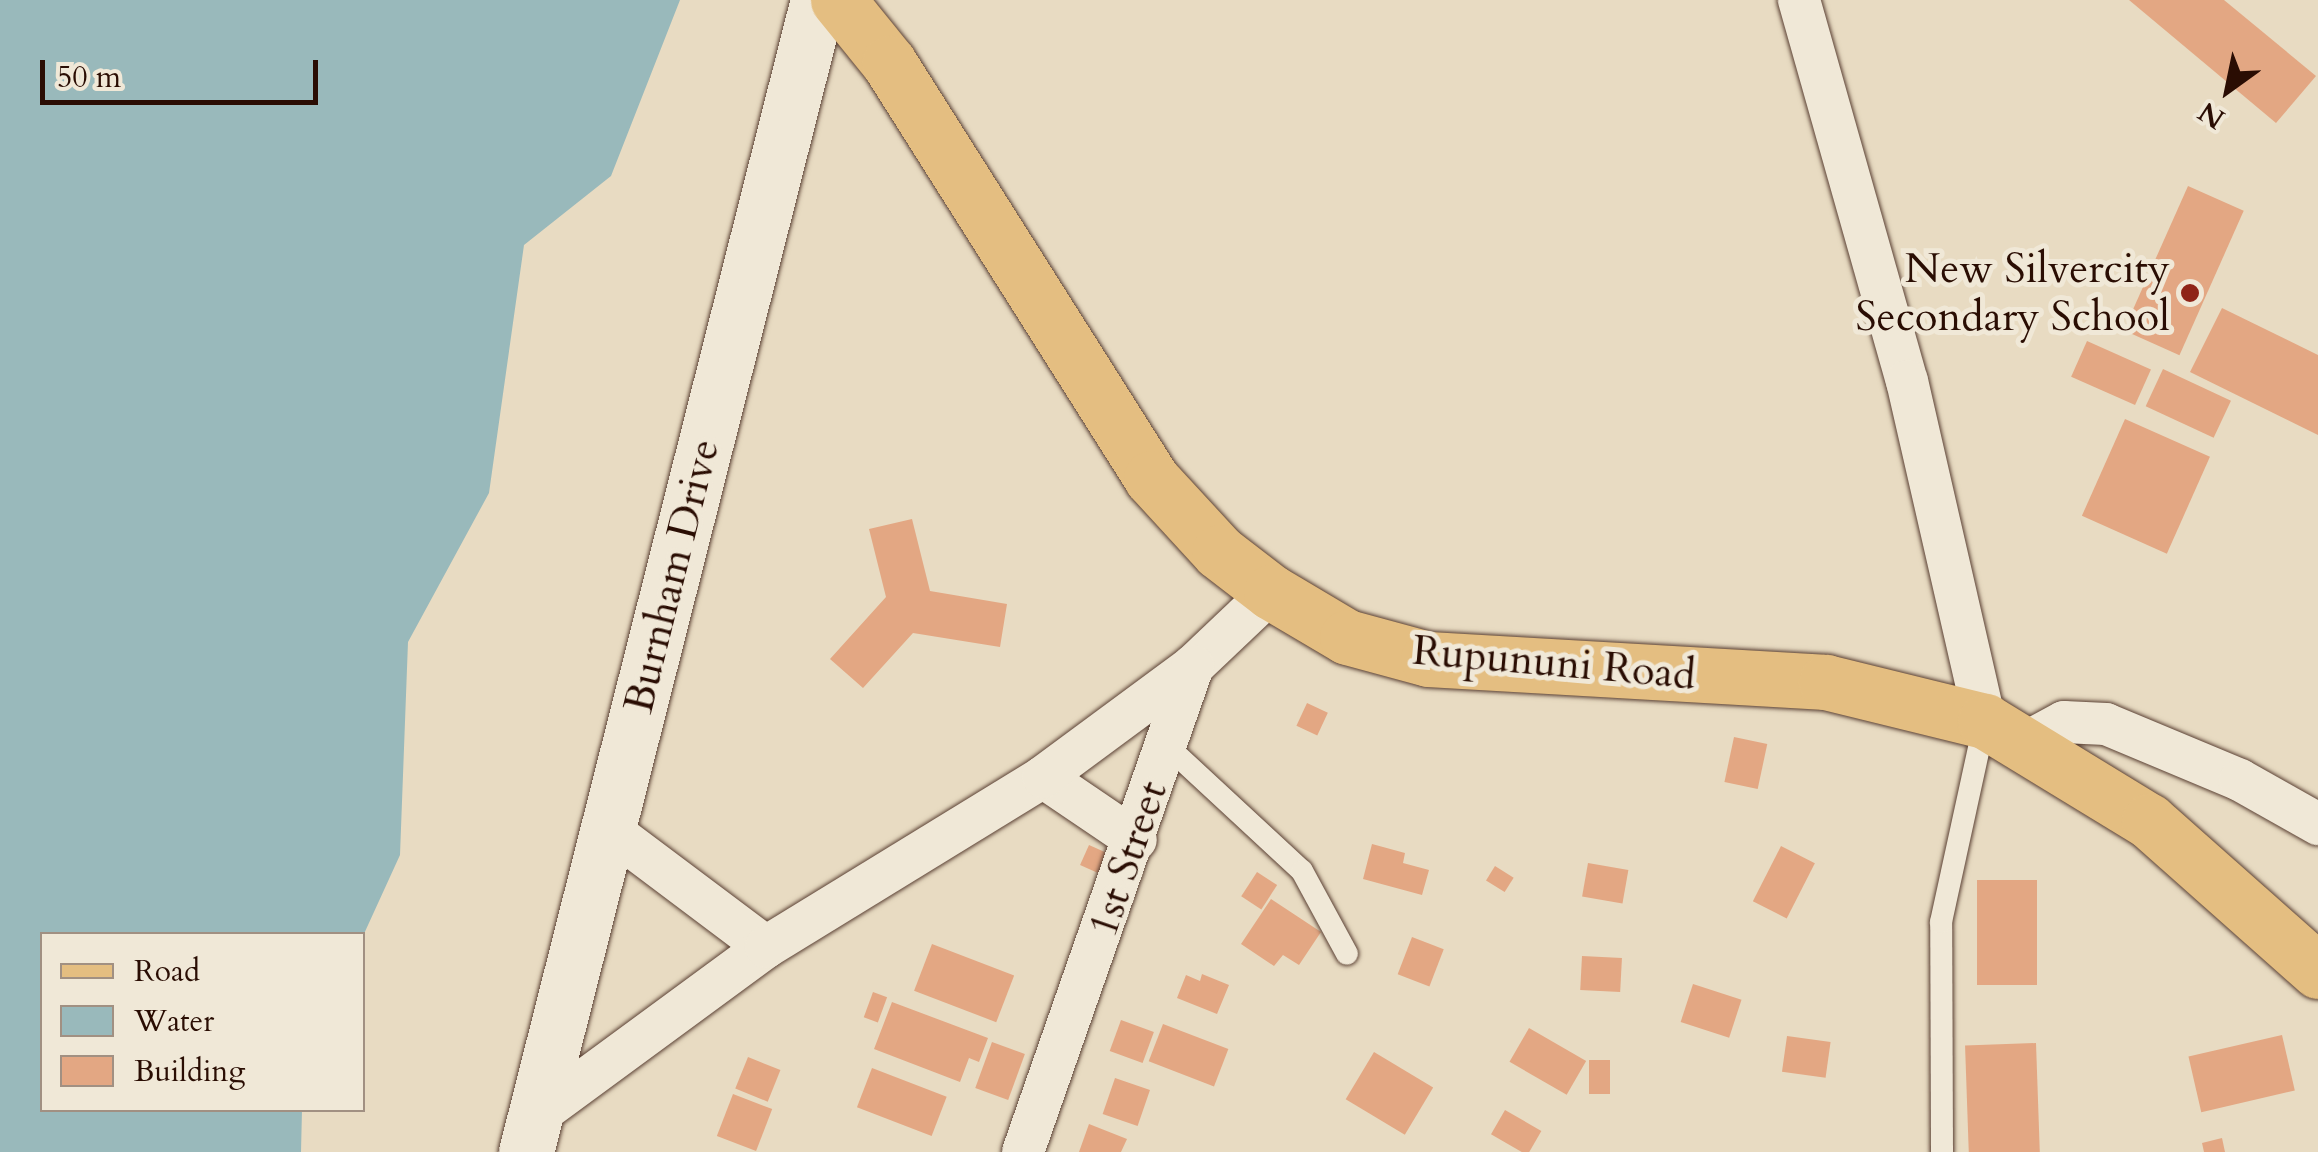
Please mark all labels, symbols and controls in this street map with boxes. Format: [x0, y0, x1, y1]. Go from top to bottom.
scale bar [45, 40, 322, 102]
north arrow [2178, 40, 2278, 140]
text: 50 m [57, 57, 121, 98]
text: N [2191, 93, 2232, 138]
place label: New Silvercity Secondary School [1856, 244, 2170, 342]
marker: New Silvercity Secondary School [2179, 282, 2201, 304]
street label: Burnham Drive [614, 434, 730, 718]
street label: Rupununi Road [1410, 626, 1698, 700]
street label: 1st Street [1078, 775, 1178, 943]
legend [40, 932, 365, 1112]
text: Road [134, 951, 200, 992]
text: Water [134, 1001, 214, 1042]
text: Building [134, 1051, 245, 1092]

